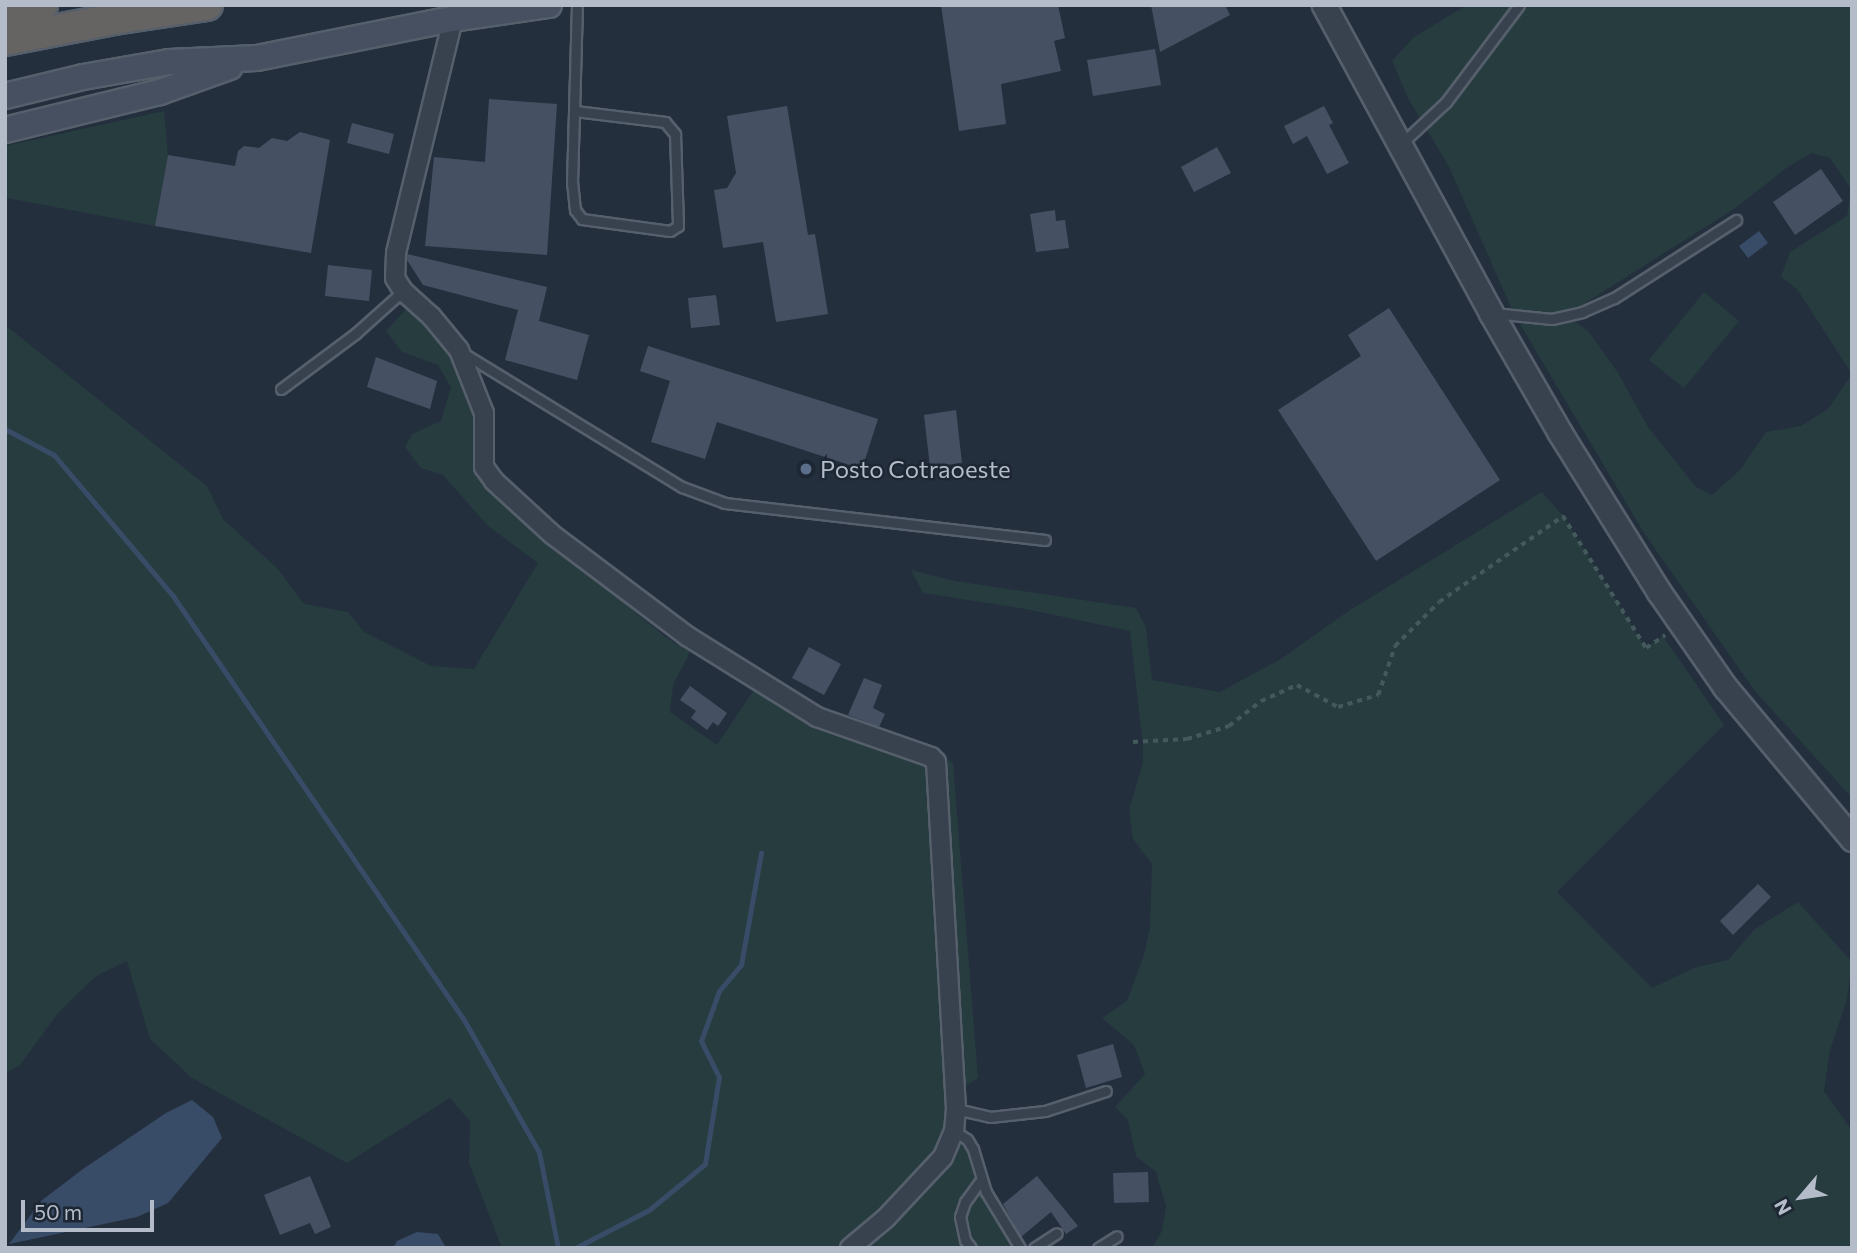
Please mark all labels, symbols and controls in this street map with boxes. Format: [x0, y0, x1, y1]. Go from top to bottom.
place label: Posto Cotraoeste [820, 455, 1011, 483]
marker: Posto Cotraoeste [798, 461, 814, 477]
north arrow [1766, 1162, 1836, 1232]
scale bar [24, 1186, 158, 1230]
text: N [1769, 1196, 1796, 1219]
text: 50 m [34, 1199, 82, 1224]

